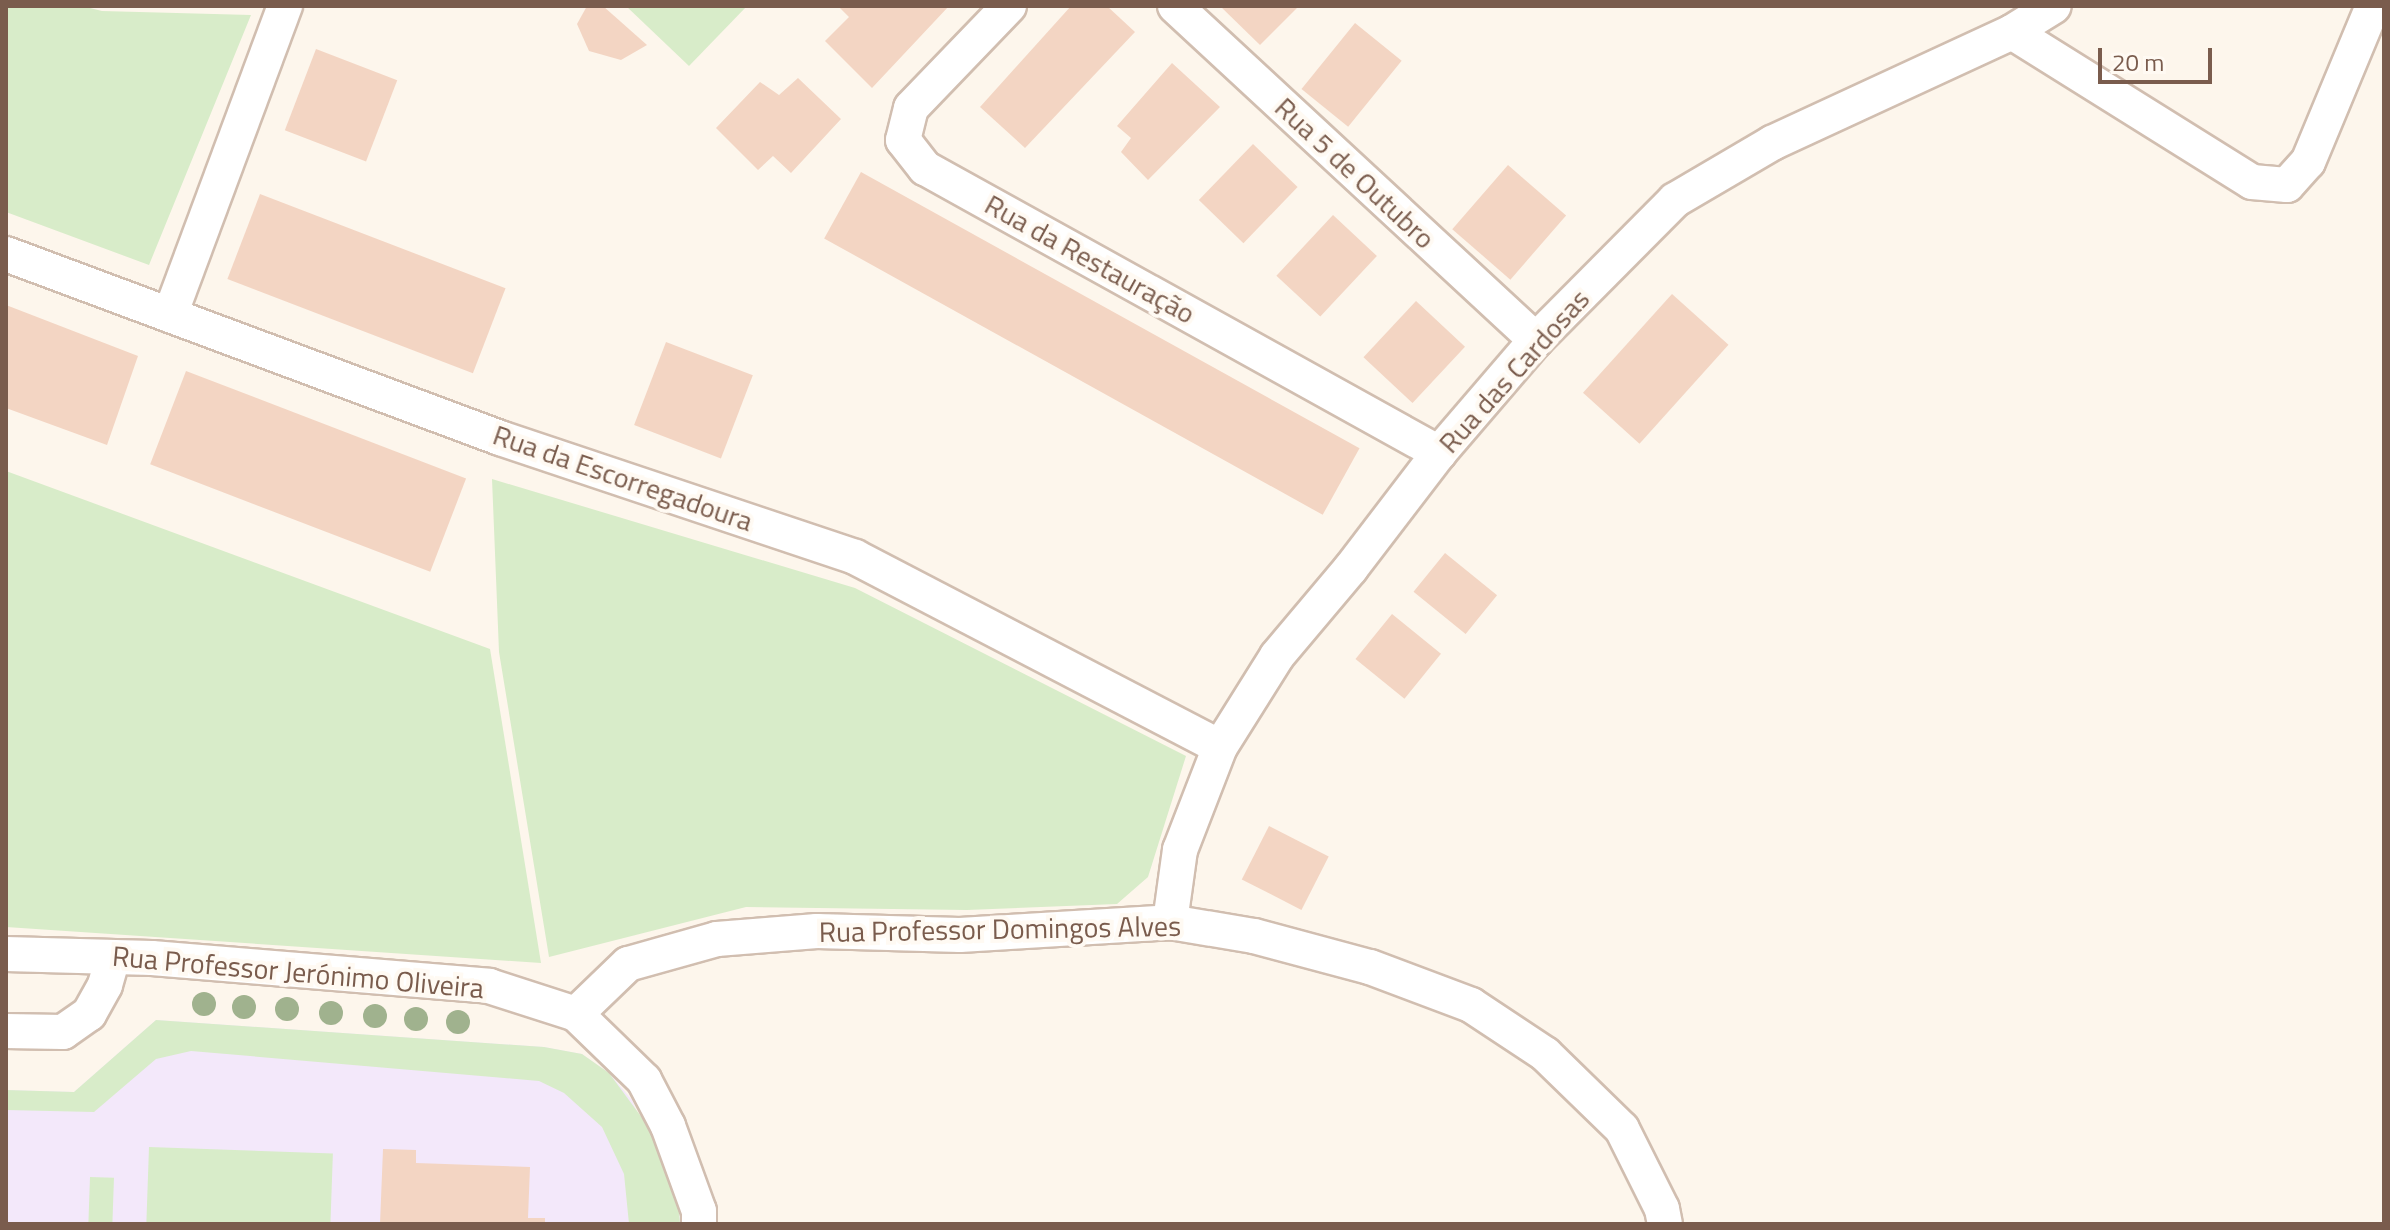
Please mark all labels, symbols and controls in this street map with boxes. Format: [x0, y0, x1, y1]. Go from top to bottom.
scale bar [2102, 32, 2216, 82]
text: 20 m [2112, 44, 2164, 80]
street label: Rua 5 de Outubro [1268, 90, 1442, 256]
street label: Rua da Restauração [979, 187, 1201, 331]
street label: Rua das Cardosas [1432, 282, 1596, 460]
street label: Rua da Escorregadoura [489, 418, 757, 538]
street label: Rua Professor Domingos Alves [819, 909, 1181, 949]
street label: Rua Professor Jerónimo Oliveira [111, 939, 485, 1005]

